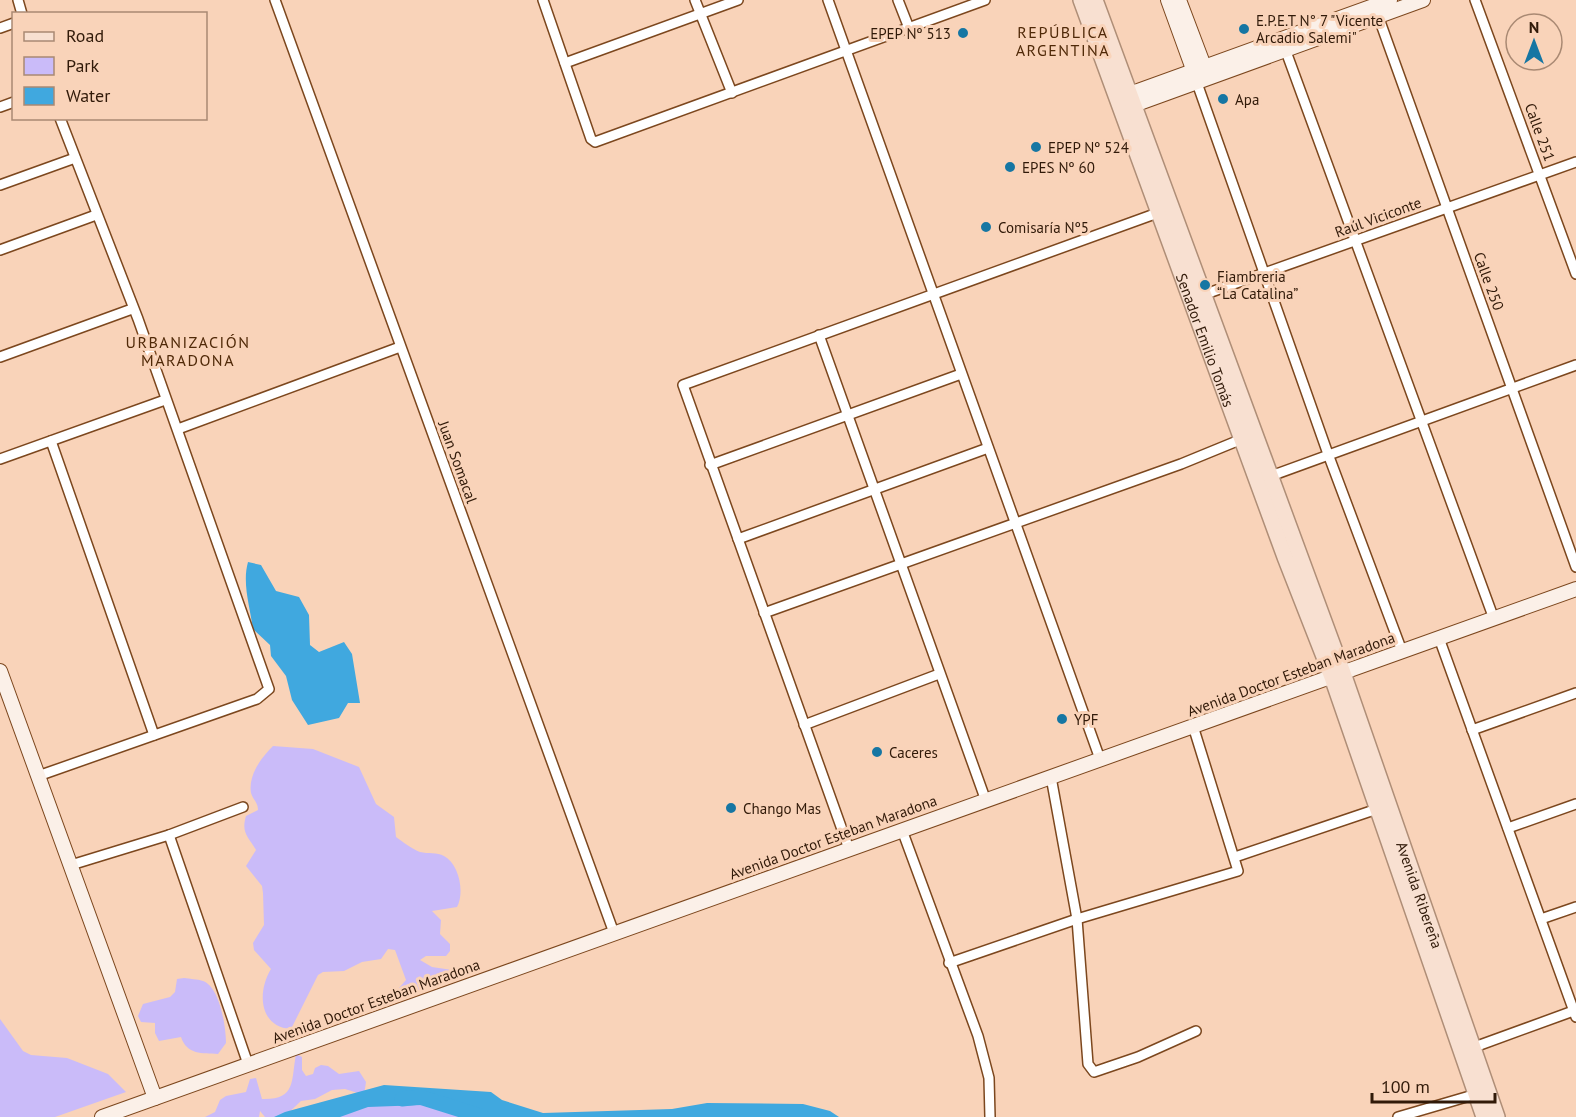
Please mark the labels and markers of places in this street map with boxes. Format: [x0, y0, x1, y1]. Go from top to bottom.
place label: E.P.E.T N° 7 "Vicente Arcadio Salemi" [1256, 11, 1383, 47]
marker: E.P.E.T N° 7 "Vicente Arcadio Salemi" [1237, 22, 1251, 36]
place label: EPEP Nº 513 [870, 24, 951, 43]
marker: EPEP Nº 513 [956, 26, 970, 40]
place label: Apa [1235, 90, 1259, 109]
marker: Apa [1216, 92, 1230, 106]
place label: EPEP Nº 524 [1048, 138, 1129, 157]
marker: EPEP Nº 524 [1029, 140, 1043, 154]
place label: EPES Nº 60 [1022, 158, 1095, 177]
marker: EPES Nº 60 [1003, 160, 1017, 174]
place label: Comisaría Nº5 [998, 218, 1089, 237]
marker: Comisaría Nº5 [979, 220, 993, 234]
place label: Fiambreria “La Catalina” [1217, 267, 1298, 303]
marker: Fiambreria “La Catalina” [1198, 278, 1212, 292]
place label: YPF [1074, 710, 1099, 729]
marker: YPF [1055, 712, 1069, 726]
place label: Caceres [889, 743, 938, 762]
marker: Caceres [870, 745, 884, 759]
place label: Chango Mas [743, 799, 821, 818]
marker: Chango Mas [724, 801, 738, 815]

